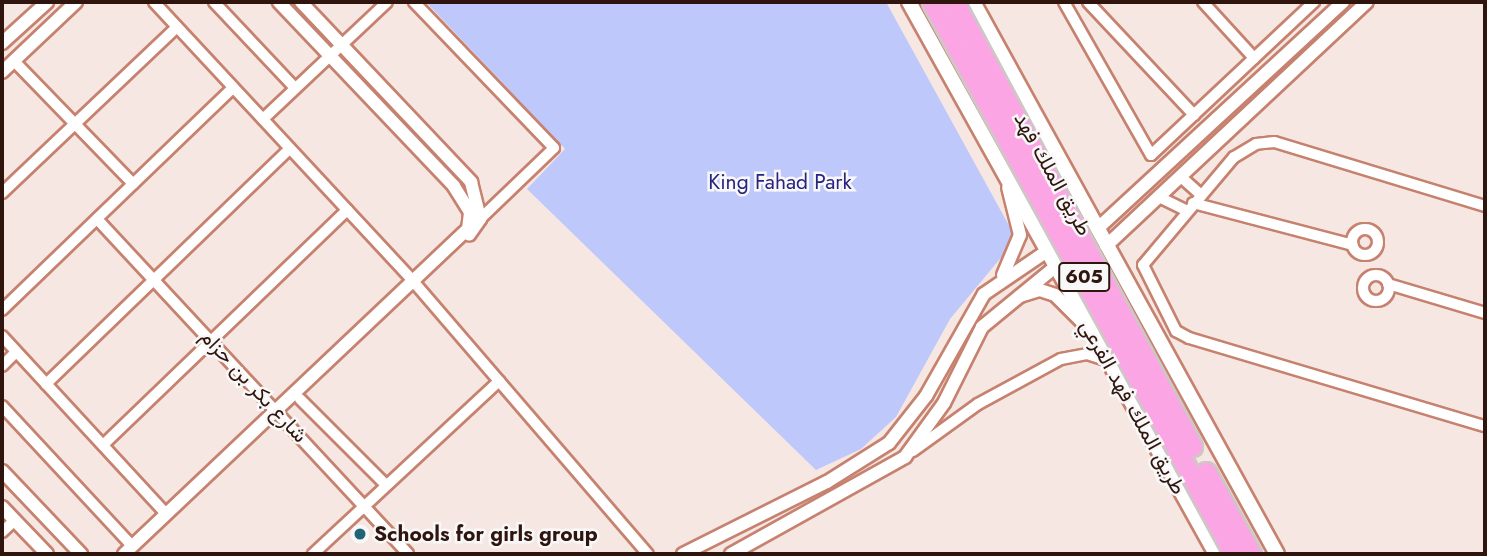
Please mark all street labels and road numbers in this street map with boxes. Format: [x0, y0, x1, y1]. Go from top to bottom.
street label: طريق الملك فهد [1009, 108, 1097, 240]
road number: 605 [1058, 262, 1110, 292]
street label: طريق الملك فهد الفرعي [1075, 315, 1191, 499]
street label: شارع بكر بن حزام [195, 324, 313, 448]

